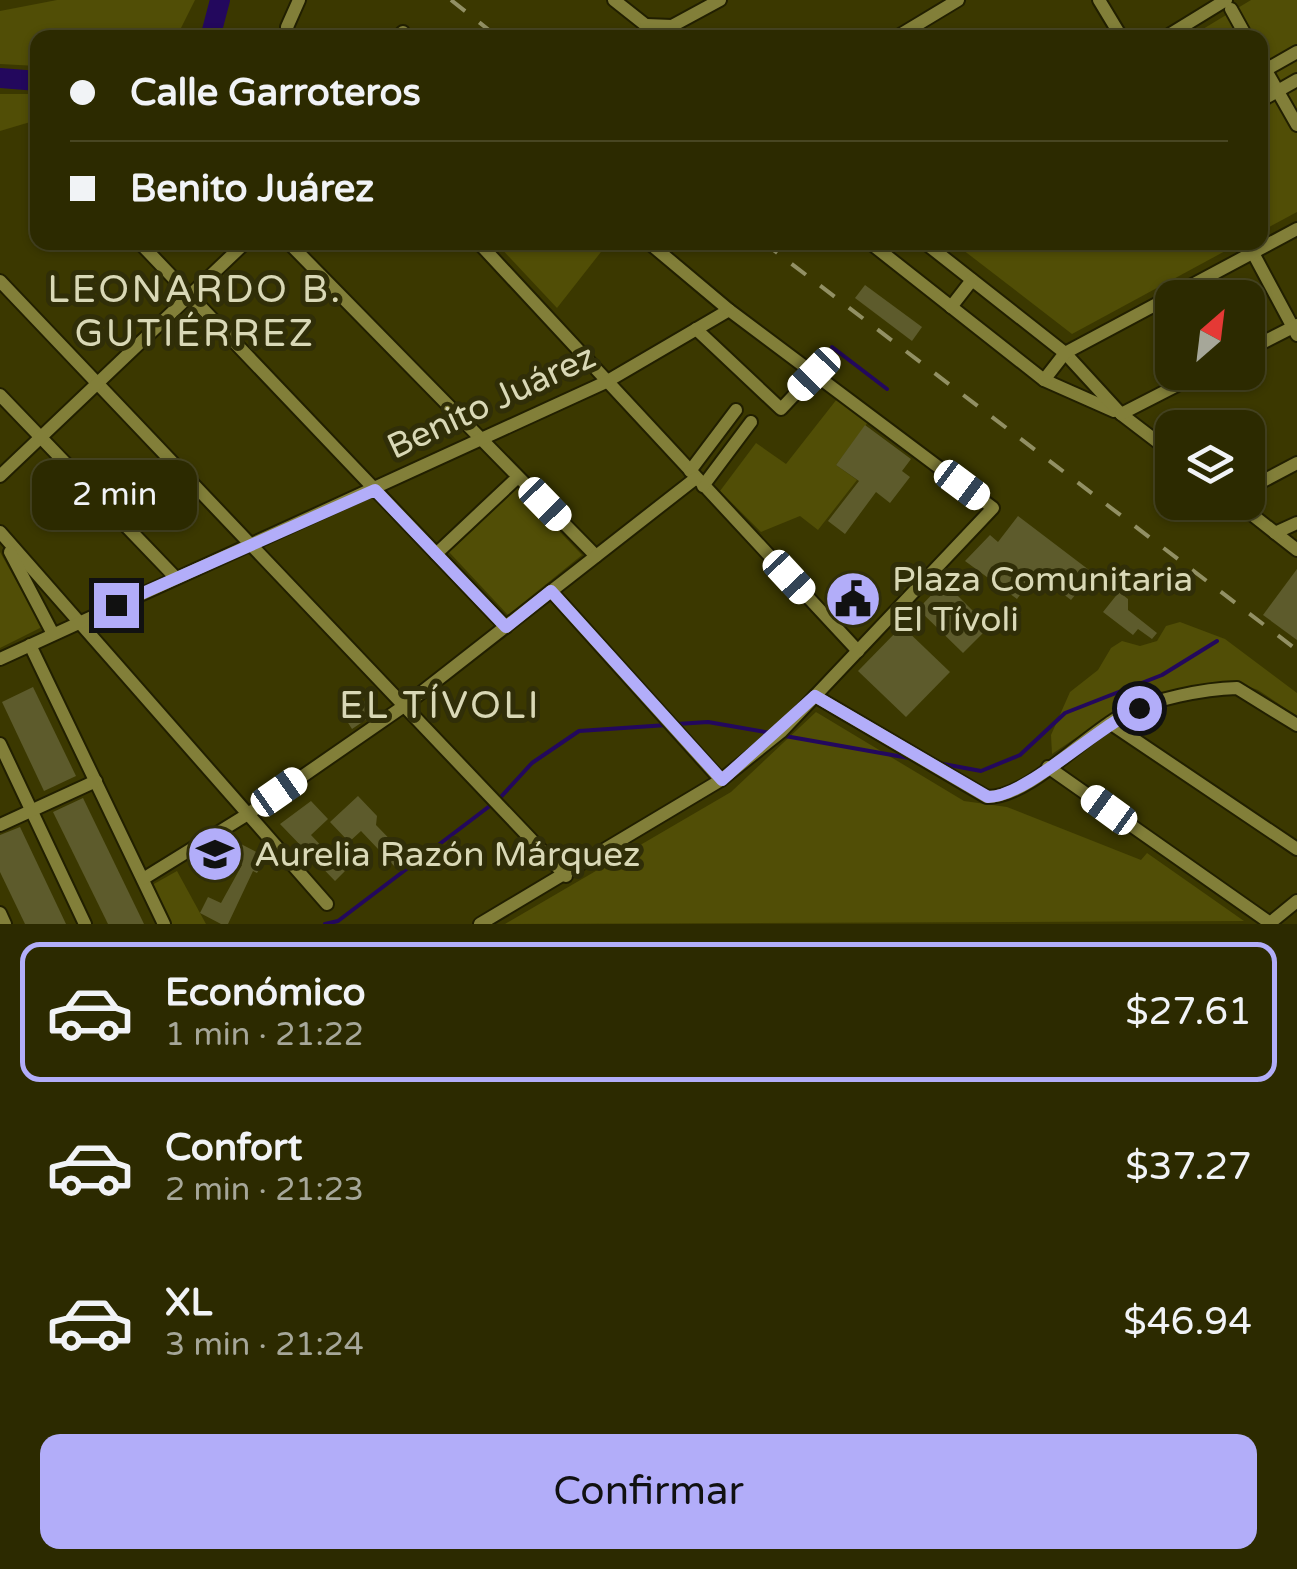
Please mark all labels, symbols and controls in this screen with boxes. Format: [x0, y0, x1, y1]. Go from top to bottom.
text: Calle Garroteros [130, 70, 421, 116]
text: Benito Juárez [130, 166, 374, 212]
district label: LEONARDO B. GUTIÉRREZ [47, 267, 343, 357]
north arrow [1155, 280, 1265, 390]
map controls [1155, 280, 1265, 520]
street label: Benito Juárez [381, 335, 602, 468]
car [782, 342, 846, 406]
button: layers [1155, 410, 1265, 520]
car [929, 455, 995, 515]
callout: 2 min [34, 460, 198, 530]
car [513, 472, 577, 536]
text: 2 min [72, 476, 157, 514]
car [758, 545, 820, 609]
place label: Plaza Comunitaria El Tívoli [892, 559, 1193, 641]
public building icon: Plaza Comunitaria El Tívoli [823, 569, 883, 629]
route end [94, 583, 139, 628]
district label: EL TÍVOLI [339, 683, 541, 729]
route start [1117, 686, 1162, 731]
car [246, 763, 312, 821]
car [1076, 780, 1142, 840]
school or university icon: Aurelia Razón Márquez [185, 824, 245, 884]
place label: Aurelia Razón Márquez [254, 834, 641, 876]
icon: car [45, 967, 135, 1057]
text: Económico [165, 970, 366, 1016]
text: $27.61 [1125, 989, 1252, 1035]
text: 1 min · 21:22 [165, 1016, 364, 1054]
icon: car [45, 1122, 135, 1212]
text: Confort [165, 1125, 302, 1171]
text: $37.27 [1125, 1144, 1252, 1190]
text: 2 min · 21:23 [165, 1171, 364, 1209]
icon: car [45, 1277, 135, 1367]
text: XL [165, 1280, 212, 1326]
text: $46.94 [1123, 1299, 1252, 1345]
text: 3 min · 21:24 [165, 1326, 364, 1364]
button: Confirmar [40, 1434, 1257, 1549]

